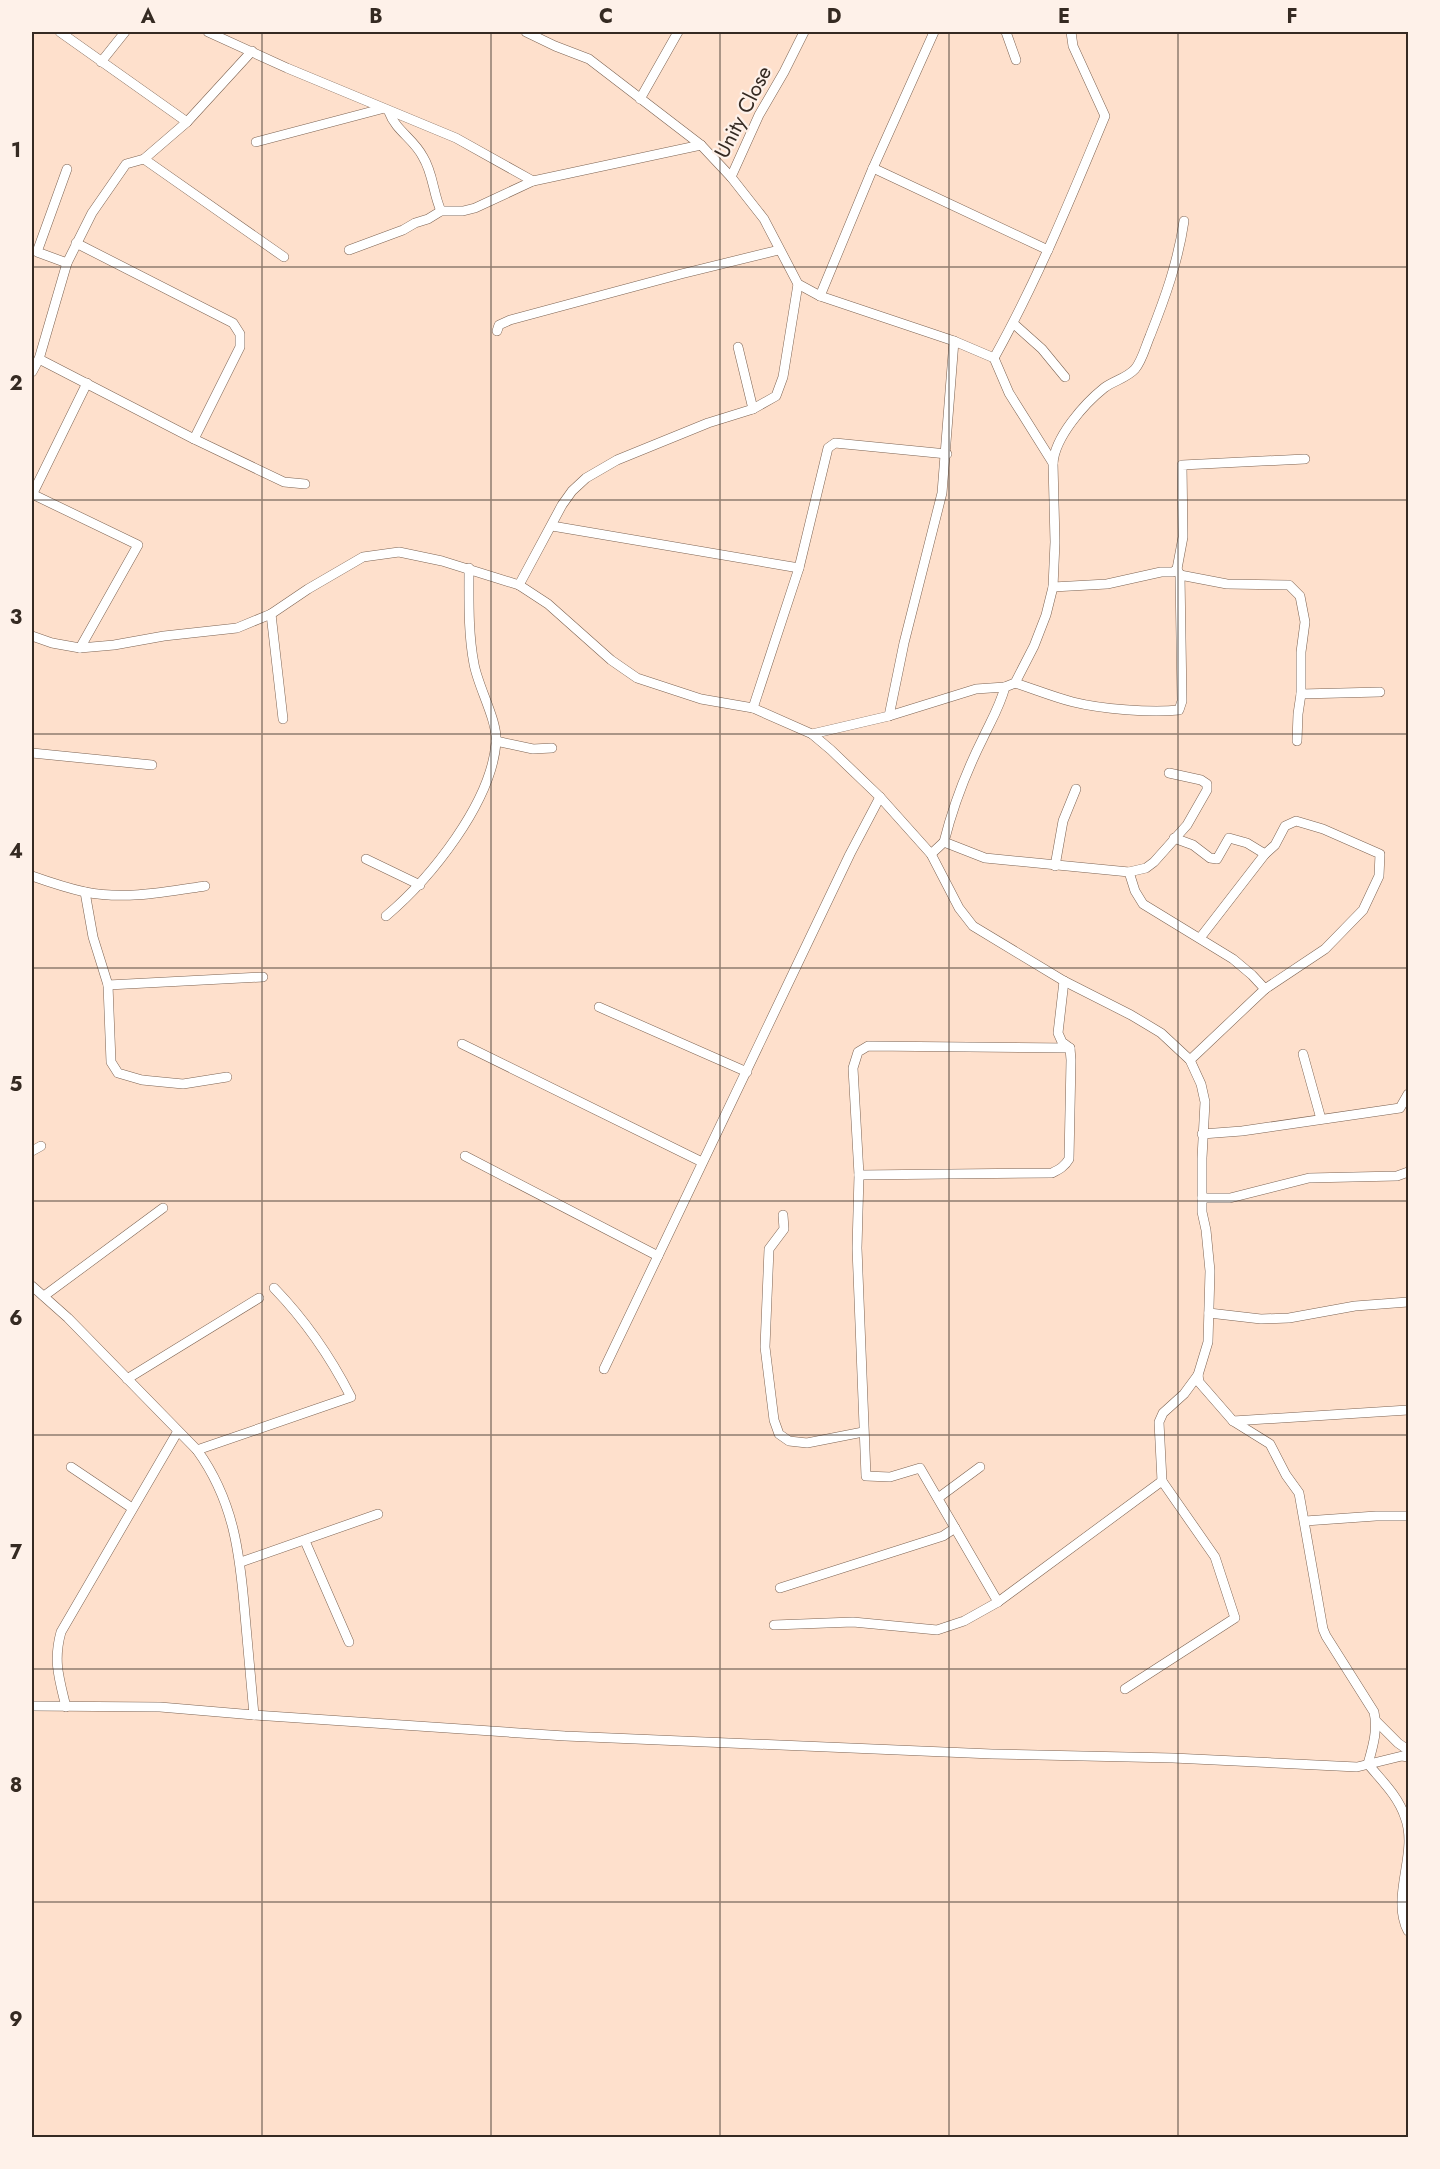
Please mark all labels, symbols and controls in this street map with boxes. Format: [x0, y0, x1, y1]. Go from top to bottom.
text: A [140, 2, 156, 31]
text: B [369, 2, 383, 31]
text: C [599, 2, 613, 31]
text: D [827, 2, 841, 31]
text: E [1058, 2, 1070, 31]
text: F [1286, 2, 1298, 31]
street label: Unity Close [707, 60, 779, 163]
text: 1 [11, 136, 21, 165]
text: 2 [9, 369, 23, 398]
text: 3 [10, 603, 22, 632]
text: 4 [9, 837, 23, 866]
text: 5 [10, 1070, 23, 1099]
text: 6 [9, 1304, 23, 1333]
text: 7 [10, 1538, 23, 1567]
text: 8 [10, 1771, 22, 1800]
text: 9 [9, 2005, 23, 2034]

